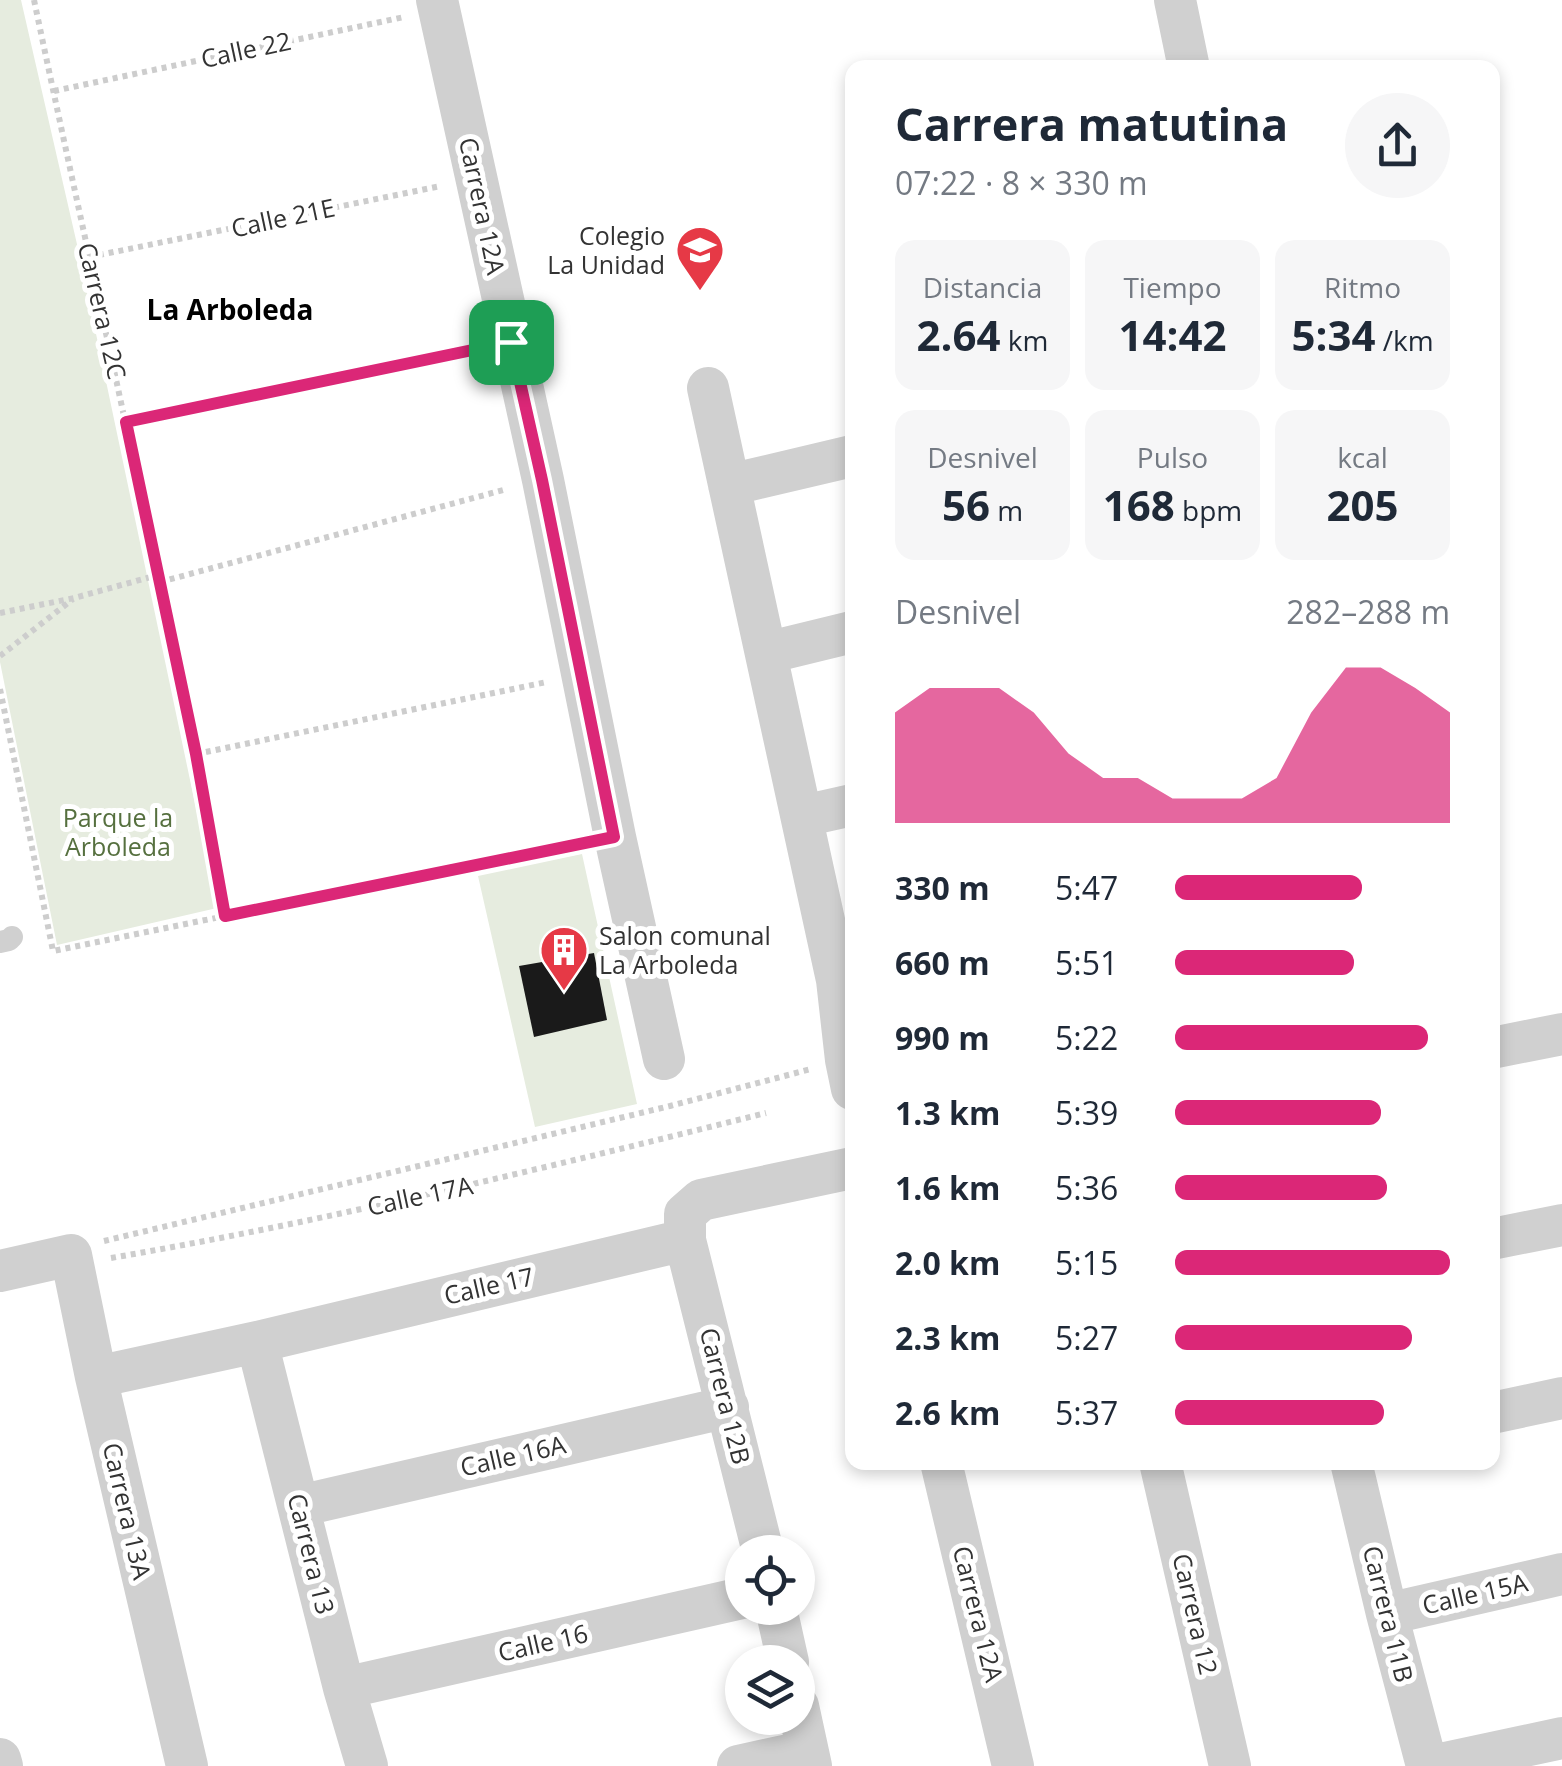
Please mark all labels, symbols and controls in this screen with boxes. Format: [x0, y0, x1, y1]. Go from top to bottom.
street label: Calle 22 [198, 23, 294, 75]
text: Carrera matutina [895, 93, 1288, 154]
button: share [1345, 93, 1450, 198]
street label: Carrera 12A [452, 134, 514, 278]
text: 07:22 · 8 × 330 m [895, 161, 1148, 204]
street label: Calle 21E [228, 189, 338, 245]
place label: Colegio La Unidad [547, 218, 665, 281]
school or university icon: Colegio La Unidad [674, 224, 726, 292]
street label: Carrera 12C [71, 239, 135, 382]
text: Distancia [923, 268, 1042, 306]
text: Tiempo [1123, 268, 1222, 306]
text: Ritmo [1324, 268, 1401, 306]
district label: La Arboleda [147, 290, 313, 328]
pin [469, 300, 554, 385]
text: 2.64 [917, 306, 1001, 363]
text: 14:42 [1118, 306, 1227, 363]
text: 5:34 [1291, 306, 1375, 363]
icon: arrive [484, 315, 539, 370]
text: km [1001, 321, 1048, 359]
text: /km [1375, 321, 1434, 359]
text: Desnivel [927, 438, 1038, 476]
text: Pulso [1137, 438, 1208, 476]
text: kcal [1337, 438, 1388, 476]
text: 56 [942, 476, 990, 533]
text: 168 [1103, 476, 1175, 533]
text: 205 [1326, 476, 1399, 533]
text: m [990, 491, 1023, 529]
text: bpm [1175, 491, 1242, 529]
text: Desnivel [895, 590, 1021, 633]
text: 282–288 m [1286, 590, 1450, 633]
park label: Parque la Arboleda [63, 800, 173, 863]
text: 330 m [895, 866, 990, 909]
text: 5:47 [1055, 866, 1118, 909]
place label: Salon comunal La Arboleda [599, 918, 771, 981]
building icon: Salon comunal La Arboleda [538, 924, 590, 992]
text: 660 m [895, 941, 990, 984]
text: 5:51 [1055, 941, 1118, 984]
text: 990 m [895, 1016, 990, 1059]
text: 5:22 [1055, 1016, 1118, 1059]
text: 1.3 km [895, 1091, 1000, 1134]
text: 5:39 [1055, 1091, 1118, 1134]
text: 1.6 km [895, 1166, 1000, 1209]
text: 5:36 [1055, 1166, 1118, 1209]
street label: Calle 17A [364, 1167, 476, 1223]
text: 2.0 km [895, 1241, 1000, 1284]
text: 5:15 [1055, 1241, 1118, 1284]
street label: Calle 17 [440, 1258, 537, 1312]
text: 2.3 km [895, 1316, 1000, 1359]
text: 5:27 [1055, 1316, 1118, 1359]
street label: Carrera 12B [693, 1324, 759, 1468]
text: 2.6 km [895, 1391, 1000, 1434]
text: 5:37 [1055, 1391, 1118, 1434]
street label: Calle 16A [457, 1426, 569, 1484]
street label: Carrera 13A [96, 1439, 160, 1583]
street label: Carrera 13 [281, 1490, 343, 1618]
map controls [725, 1535, 815, 1735]
button: locate [725, 1535, 815, 1625]
street label: Carrera 12A [946, 1542, 1012, 1686]
street label: Carrera 11B [1356, 1542, 1422, 1686]
street label: Carrera 12 [1166, 1550, 1226, 1678]
street label: Calle 15A [1419, 1564, 1531, 1622]
street label: Calle 16 [494, 1615, 591, 1669]
button: layers [725, 1645, 815, 1735]

